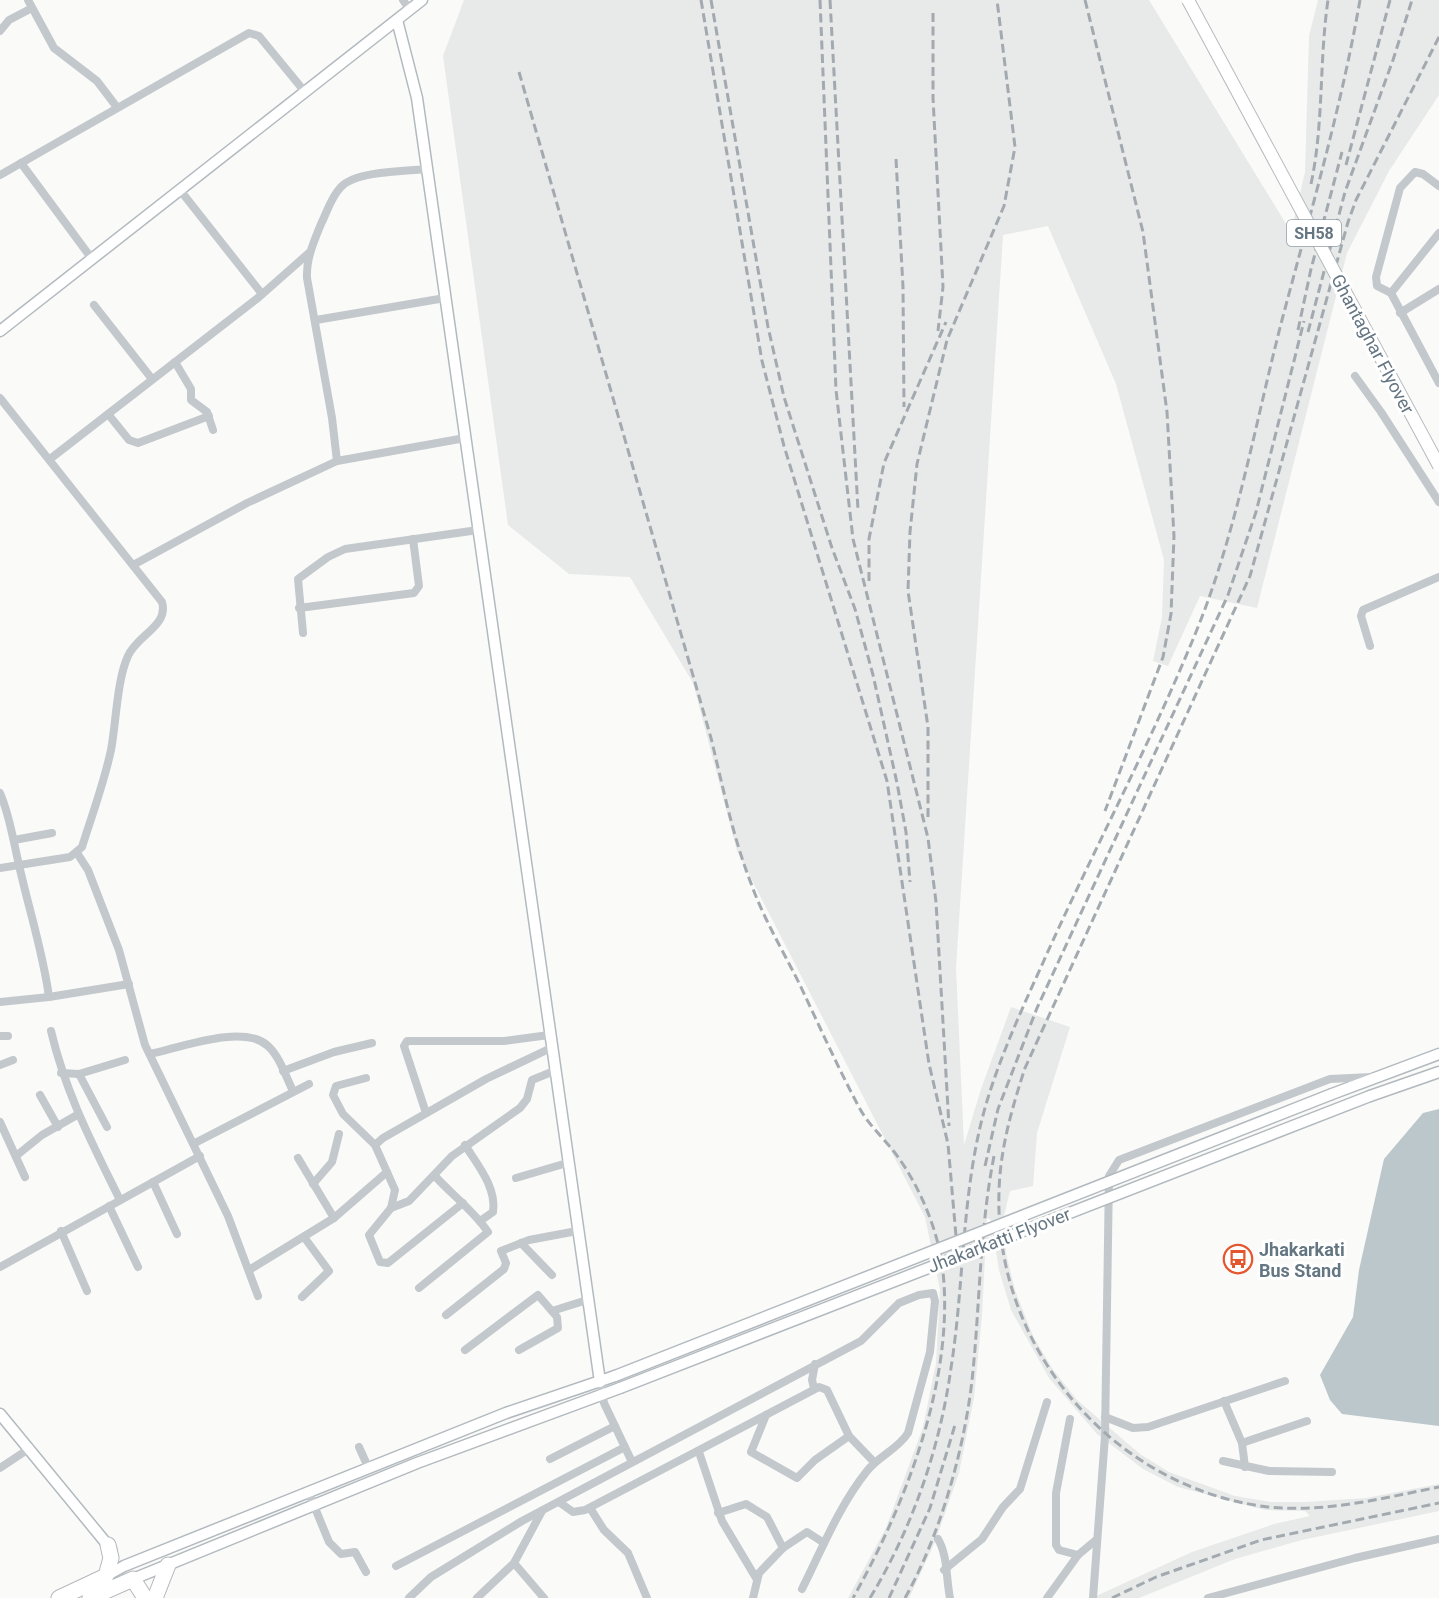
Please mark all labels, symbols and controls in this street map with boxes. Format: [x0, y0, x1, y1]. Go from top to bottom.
road number: SH58 [1287, 220, 1341, 246]
street label: Ghantaghar Flyover [1327, 271, 1419, 417]
street label: Jhakarkatti Flyover [925, 1203, 1073, 1277]
place label: Jhakarkati Bus Stand [1259, 1239, 1345, 1281]
bus stop icon: Jhakarkati Bus Stand [1222, 1243, 1254, 1275]

